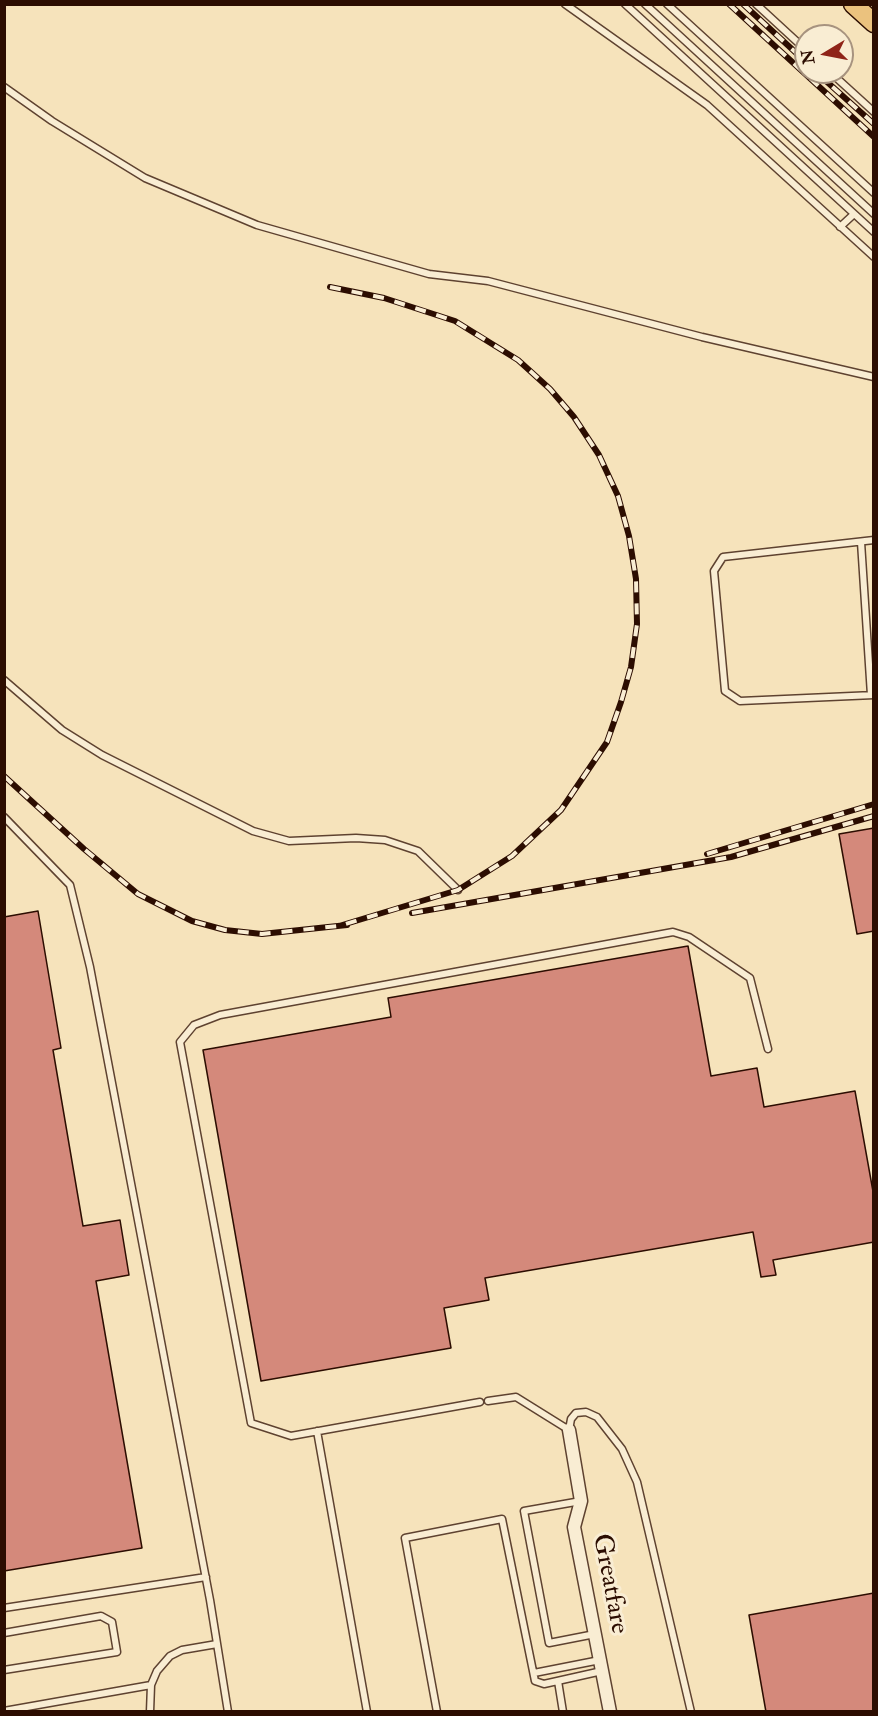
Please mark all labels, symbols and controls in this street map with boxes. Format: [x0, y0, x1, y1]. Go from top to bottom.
north arrow [794, 24, 854, 84]
text: N [797, 48, 819, 66]
street label: Greatfare [584, 1531, 634, 1637]

